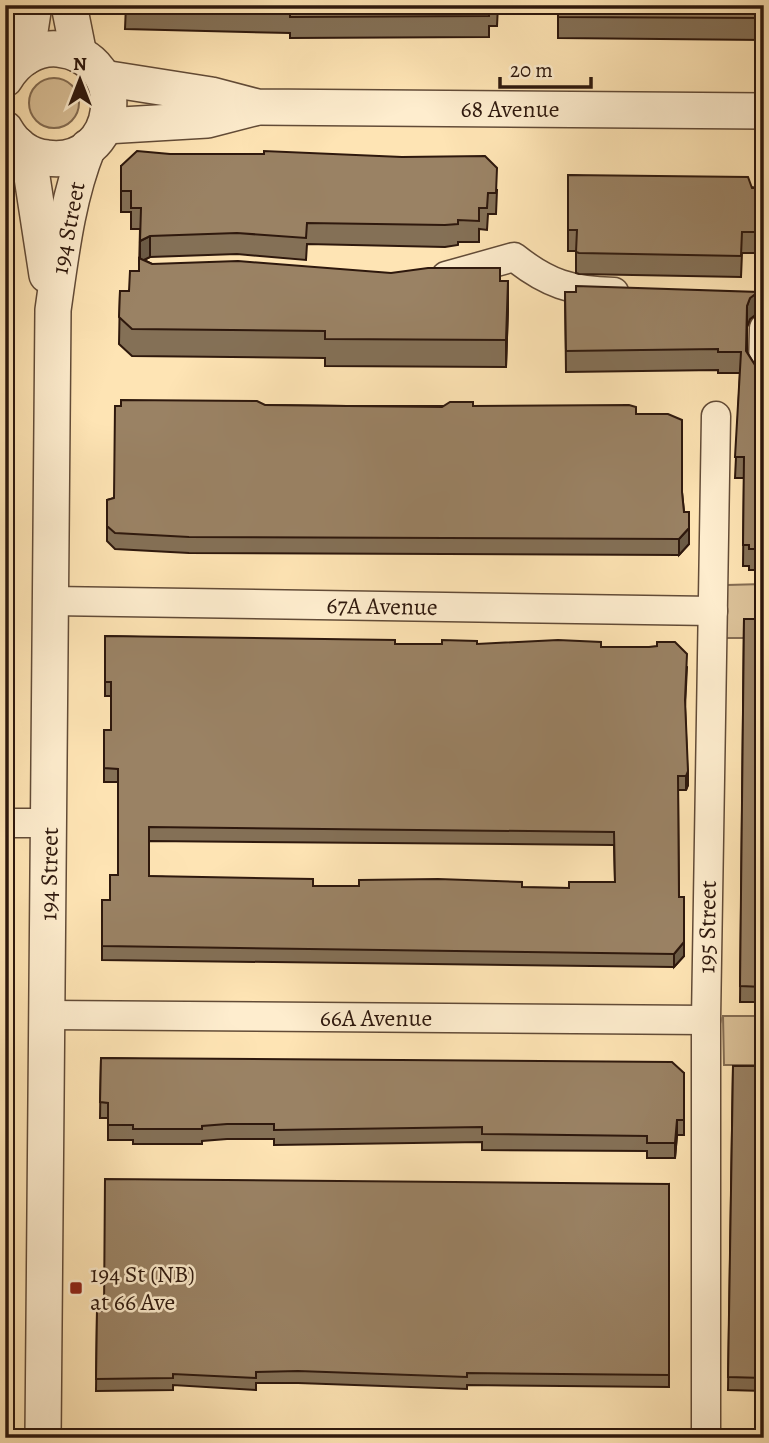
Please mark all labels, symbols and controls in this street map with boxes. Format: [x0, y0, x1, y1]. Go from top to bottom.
north arrow [46, 46, 116, 116]
scale bar [500, 46, 590, 90]
text: N [73, 51, 87, 77]
text: 20 m [510, 56, 553, 84]
street label: 68 Avenue [461, 93, 559, 125]
street label: 194 Street [43, 179, 93, 277]
street label: 67A Avenue [326, 589, 438, 623]
street label: 194 Street [32, 827, 66, 921]
street label: 195 Street [690, 880, 724, 974]
street label: 66A Avenue [320, 1002, 432, 1034]
place label: 194 St (NB) at 66 Ave [90, 1258, 195, 1318]
marker: 194 St (NB) at 66 Ave [68, 1280, 84, 1296]

